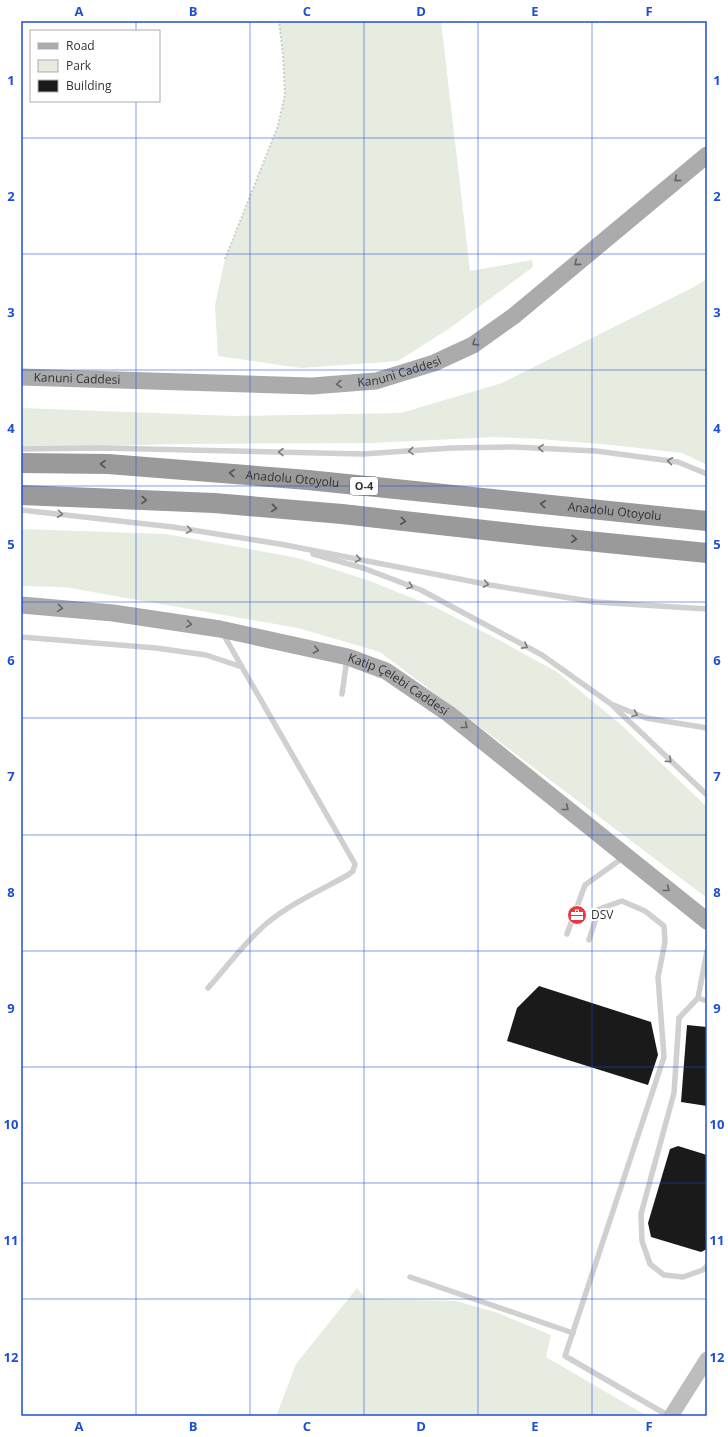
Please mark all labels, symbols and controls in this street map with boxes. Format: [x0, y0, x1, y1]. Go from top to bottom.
text: A [75, 2, 84, 20]
text: B [189, 2, 198, 20]
text: C [303, 2, 311, 20]
text: D [416, 2, 426, 20]
text: E [531, 2, 539, 20]
text: F [645, 2, 653, 20]
legend [30, 30, 160, 102]
text: Road [66, 37, 95, 54]
text: Park [66, 57, 92, 74]
text: 1 [7, 71, 15, 89]
text: 1 [713, 71, 721, 89]
text: Building [66, 77, 112, 94]
one-way arrow [674, 175, 681, 182]
text: 2 [7, 187, 15, 205]
text: 2 [713, 187, 721, 205]
one-way arrow [574, 258, 582, 265]
text: 3 [7, 303, 15, 321]
text: 3 [713, 303, 721, 321]
one-way arrow [472, 338, 479, 346]
street label: Kanuni Caddesi [357, 352, 444, 390]
street label: Kanuni Caddesi [33, 368, 121, 388]
one-way arrow [336, 380, 342, 389]
text: 4 [7, 419, 15, 437]
text: 4 [713, 419, 721, 437]
one-way arrow [538, 444, 544, 453]
one-way arrow [408, 446, 414, 455]
one-way arrow [278, 448, 284, 456]
one-way arrow [667, 457, 673, 466]
one-way arrow [100, 460, 106, 468]
street label: Anadolu Otoyolu [245, 466, 340, 491]
one-way arrow [229, 469, 235, 478]
road number: O-4 [350, 477, 378, 495]
one-way arrow [141, 496, 147, 504]
street label: Anadolu Otoyolu [567, 498, 662, 524]
one-way arrow [540, 500, 546, 509]
one-way arrow [271, 503, 277, 512]
one-way arrow [57, 509, 63, 518]
one-way arrow [400, 516, 406, 525]
one-way arrow [186, 525, 192, 534]
text: 5 [7, 535, 15, 553]
one-way arrow [571, 535, 577, 544]
text: 5 [713, 535, 721, 553]
one-way arrow [355, 554, 361, 563]
one-way arrow [483, 580, 489, 588]
one-way arrow [407, 581, 414, 589]
one-way arrow [57, 604, 63, 613]
one-way arrow [186, 619, 192, 628]
one-way arrow [521, 641, 529, 648]
one-way arrow [313, 646, 319, 654]
street label: Katip Çelebi Caddesi [346, 649, 452, 719]
text: 6 [7, 651, 15, 669]
text: 6 [713, 651, 721, 669]
one-way arrow [632, 709, 639, 717]
one-way arrow [460, 722, 467, 729]
one-way arrow [664, 756, 672, 763]
text: 7 [7, 767, 15, 785]
text: 7 [713, 767, 721, 785]
one-way arrow [561, 803, 568, 810]
text: 8 [7, 883, 15, 901]
text: 8 [713, 883, 721, 901]
one-way arrow [663, 885, 670, 892]
office icon: DSV [566, 904, 588, 926]
place label: DSV [591, 906, 614, 923]
text: 9 [7, 999, 15, 1017]
text: 9 [713, 999, 721, 1017]
text: 10 [4, 1115, 18, 1133]
text: 10 [710, 1115, 724, 1133]
text: 11 [4, 1231, 18, 1249]
text: 11 [710, 1231, 724, 1249]
text: 12 [4, 1348, 19, 1366]
text: 12 [710, 1348, 725, 1366]
text: A [75, 1417, 84, 1435]
text: B [189, 1417, 198, 1435]
text: C [303, 1417, 311, 1435]
text: D [416, 1417, 426, 1435]
text: E [531, 1417, 539, 1435]
text: F [645, 1417, 653, 1435]

